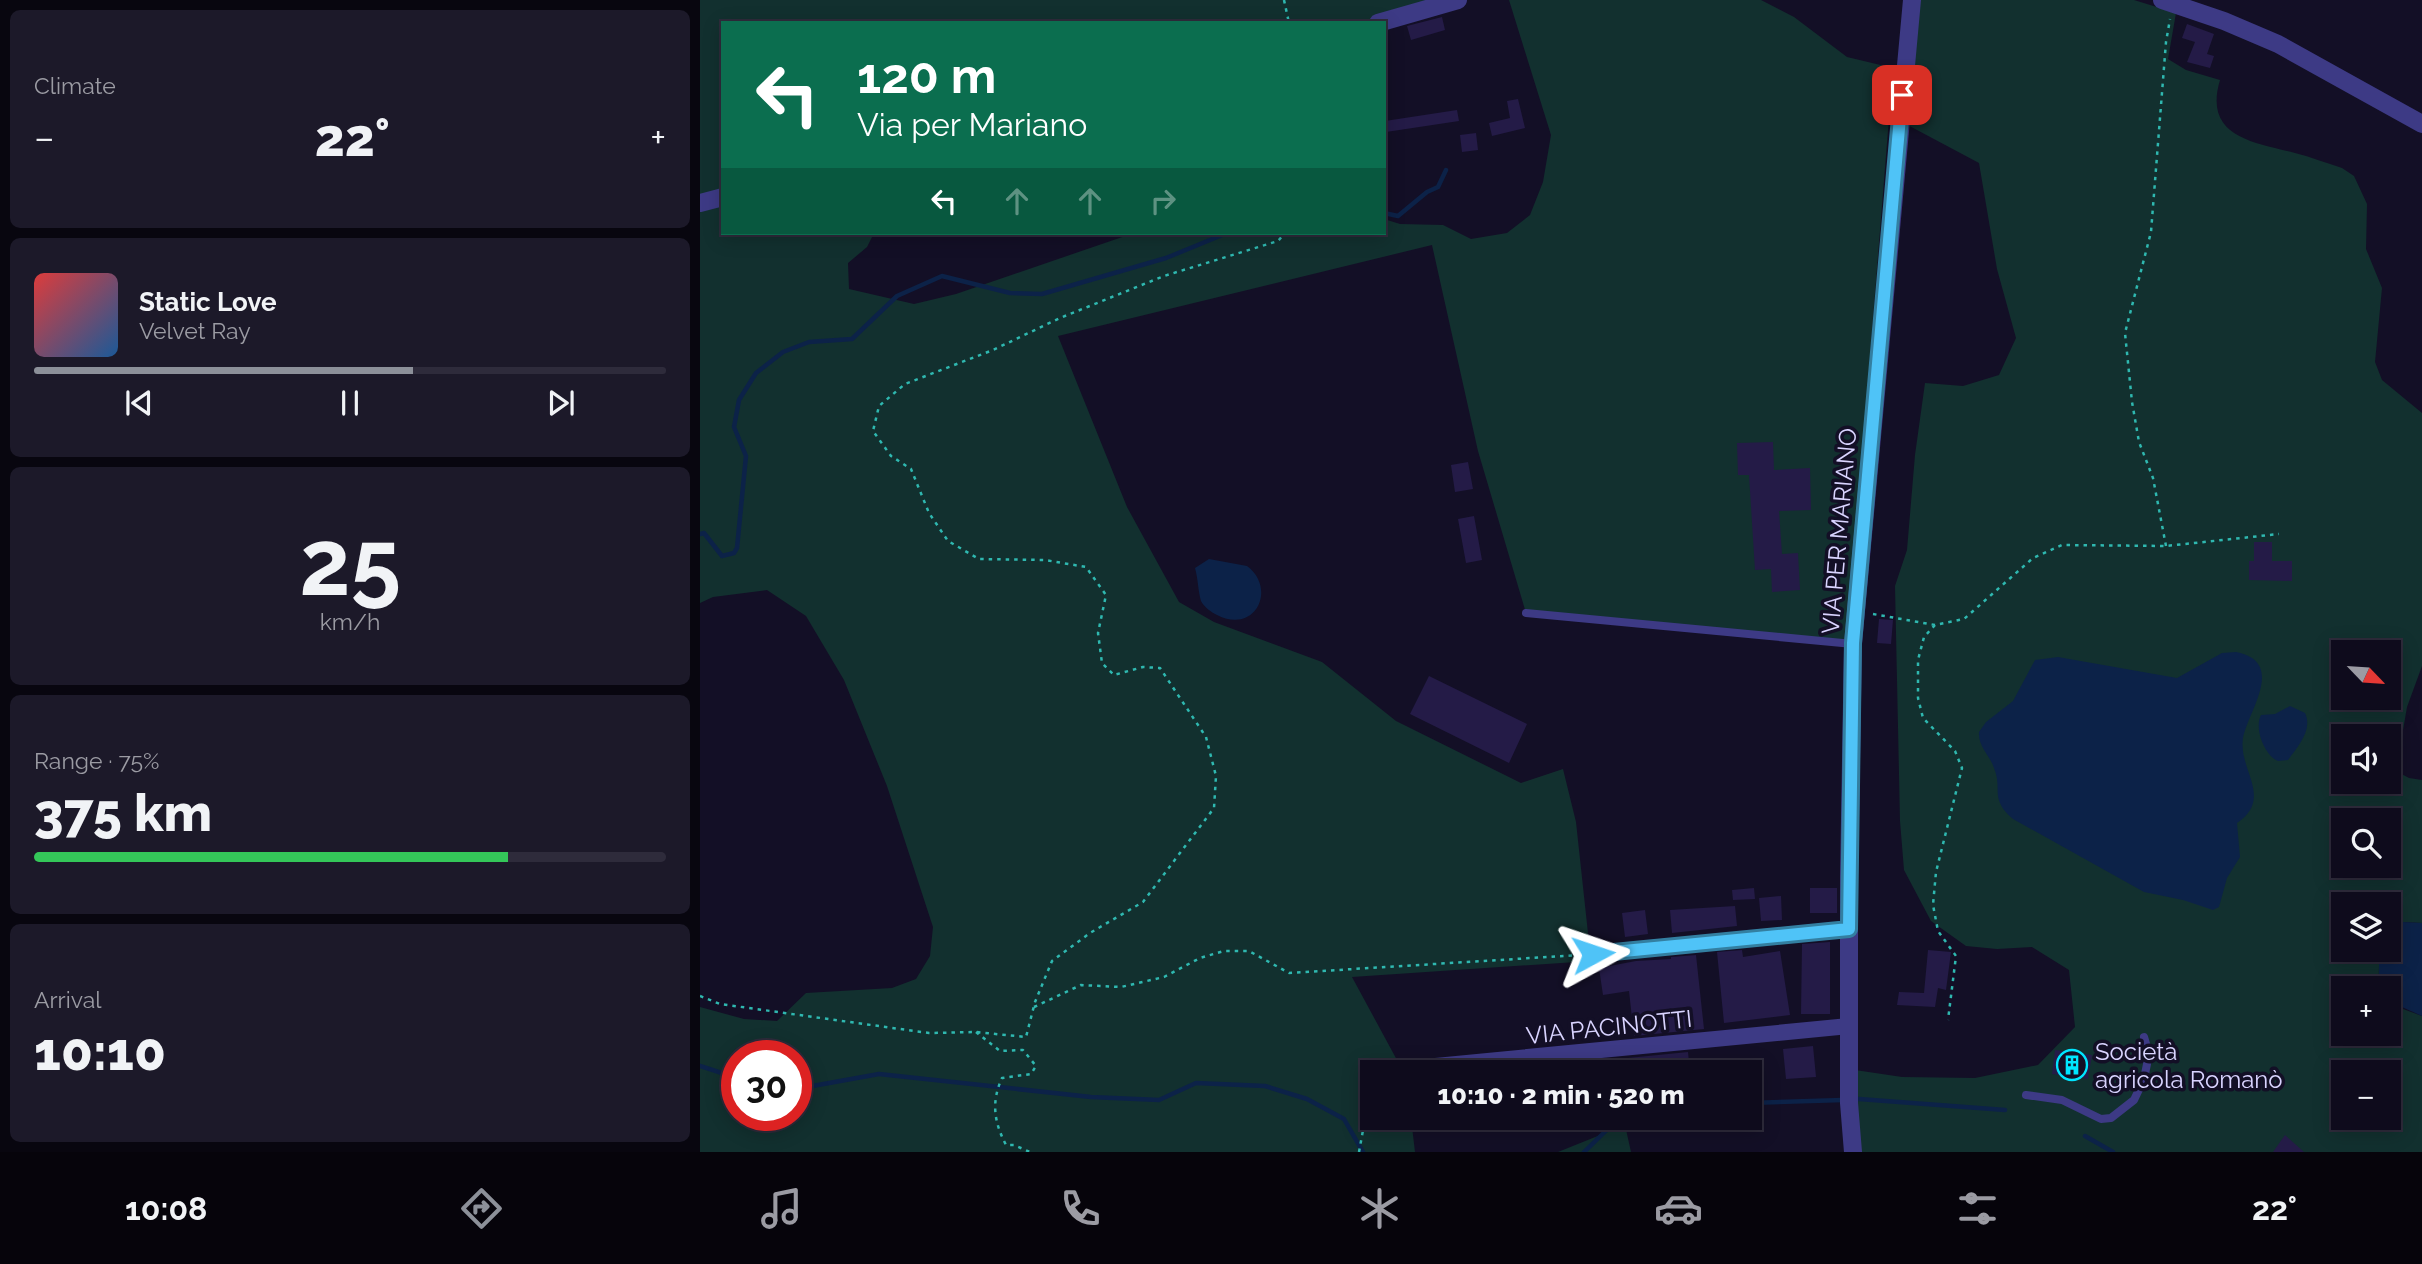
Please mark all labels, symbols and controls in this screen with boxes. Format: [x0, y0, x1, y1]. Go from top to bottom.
text: 120 m [857, 47, 996, 104]
icon: left [742, 49, 833, 140]
pin [1872, 65, 1932, 125]
text: Climate [34, 72, 116, 99]
icon: arrive [1883, 76, 1921, 114]
text: Via per Mariano [857, 106, 1087, 143]
text: 22° [315, 107, 390, 168]
text: − [34, 115, 54, 160]
text: + [650, 115, 666, 160]
icon: left [925, 182, 963, 220]
icon: ahead [998, 182, 1036, 220]
icon: ahead [1071, 182, 1109, 220]
icon: right [1144, 182, 1182, 220]
text: Static Love [139, 287, 277, 317]
text: Velvet Ray [139, 317, 251, 344]
icon: previous [120, 384, 158, 422]
icon: pause [331, 384, 369, 422]
icon: next [542, 384, 580, 422]
street label: VIA PER MARIANO [1816, 427, 1862, 635]
text: 25 [299, 509, 401, 616]
text: km/h [320, 608, 380, 635]
north arrow [2331, 640, 2401, 710]
map controls [2331, 640, 2401, 1130]
button: sound [2331, 724, 2401, 794]
text: Range · 75% [34, 747, 159, 774]
text: 375 km [34, 782, 212, 843]
button: search [2331, 808, 2401, 878]
button: layers [2331, 892, 2401, 962]
position arrow [1556, 917, 1630, 991]
button: + [2331, 976, 2401, 1046]
text: Arrival [34, 986, 101, 1013]
street label: VIA PACINOTTI [1525, 1004, 1693, 1050]
text: 10:10 [34, 1021, 166, 1082]
place label: Società agricola Romanò [2095, 1037, 2283, 1094]
speed limit sign: 30 [721, 1040, 812, 1131]
building icon: Società agricola Romanò [2055, 1048, 2089, 1082]
button: − [2331, 1060, 2401, 1130]
text: 10:10 · 2 min · 520 m [1438, 1080, 1684, 1110]
icon: directions [457, 1184, 506, 1233]
icon: music [757, 1184, 806, 1233]
icon: phone [1056, 1184, 1105, 1233]
icon: climate [1355, 1184, 1404, 1233]
icon: car [1654, 1184, 1703, 1233]
icon: filters [1953, 1184, 2002, 1233]
text: 10:08 [125, 1190, 207, 1227]
text: 22° [2252, 1190, 2297, 1227]

